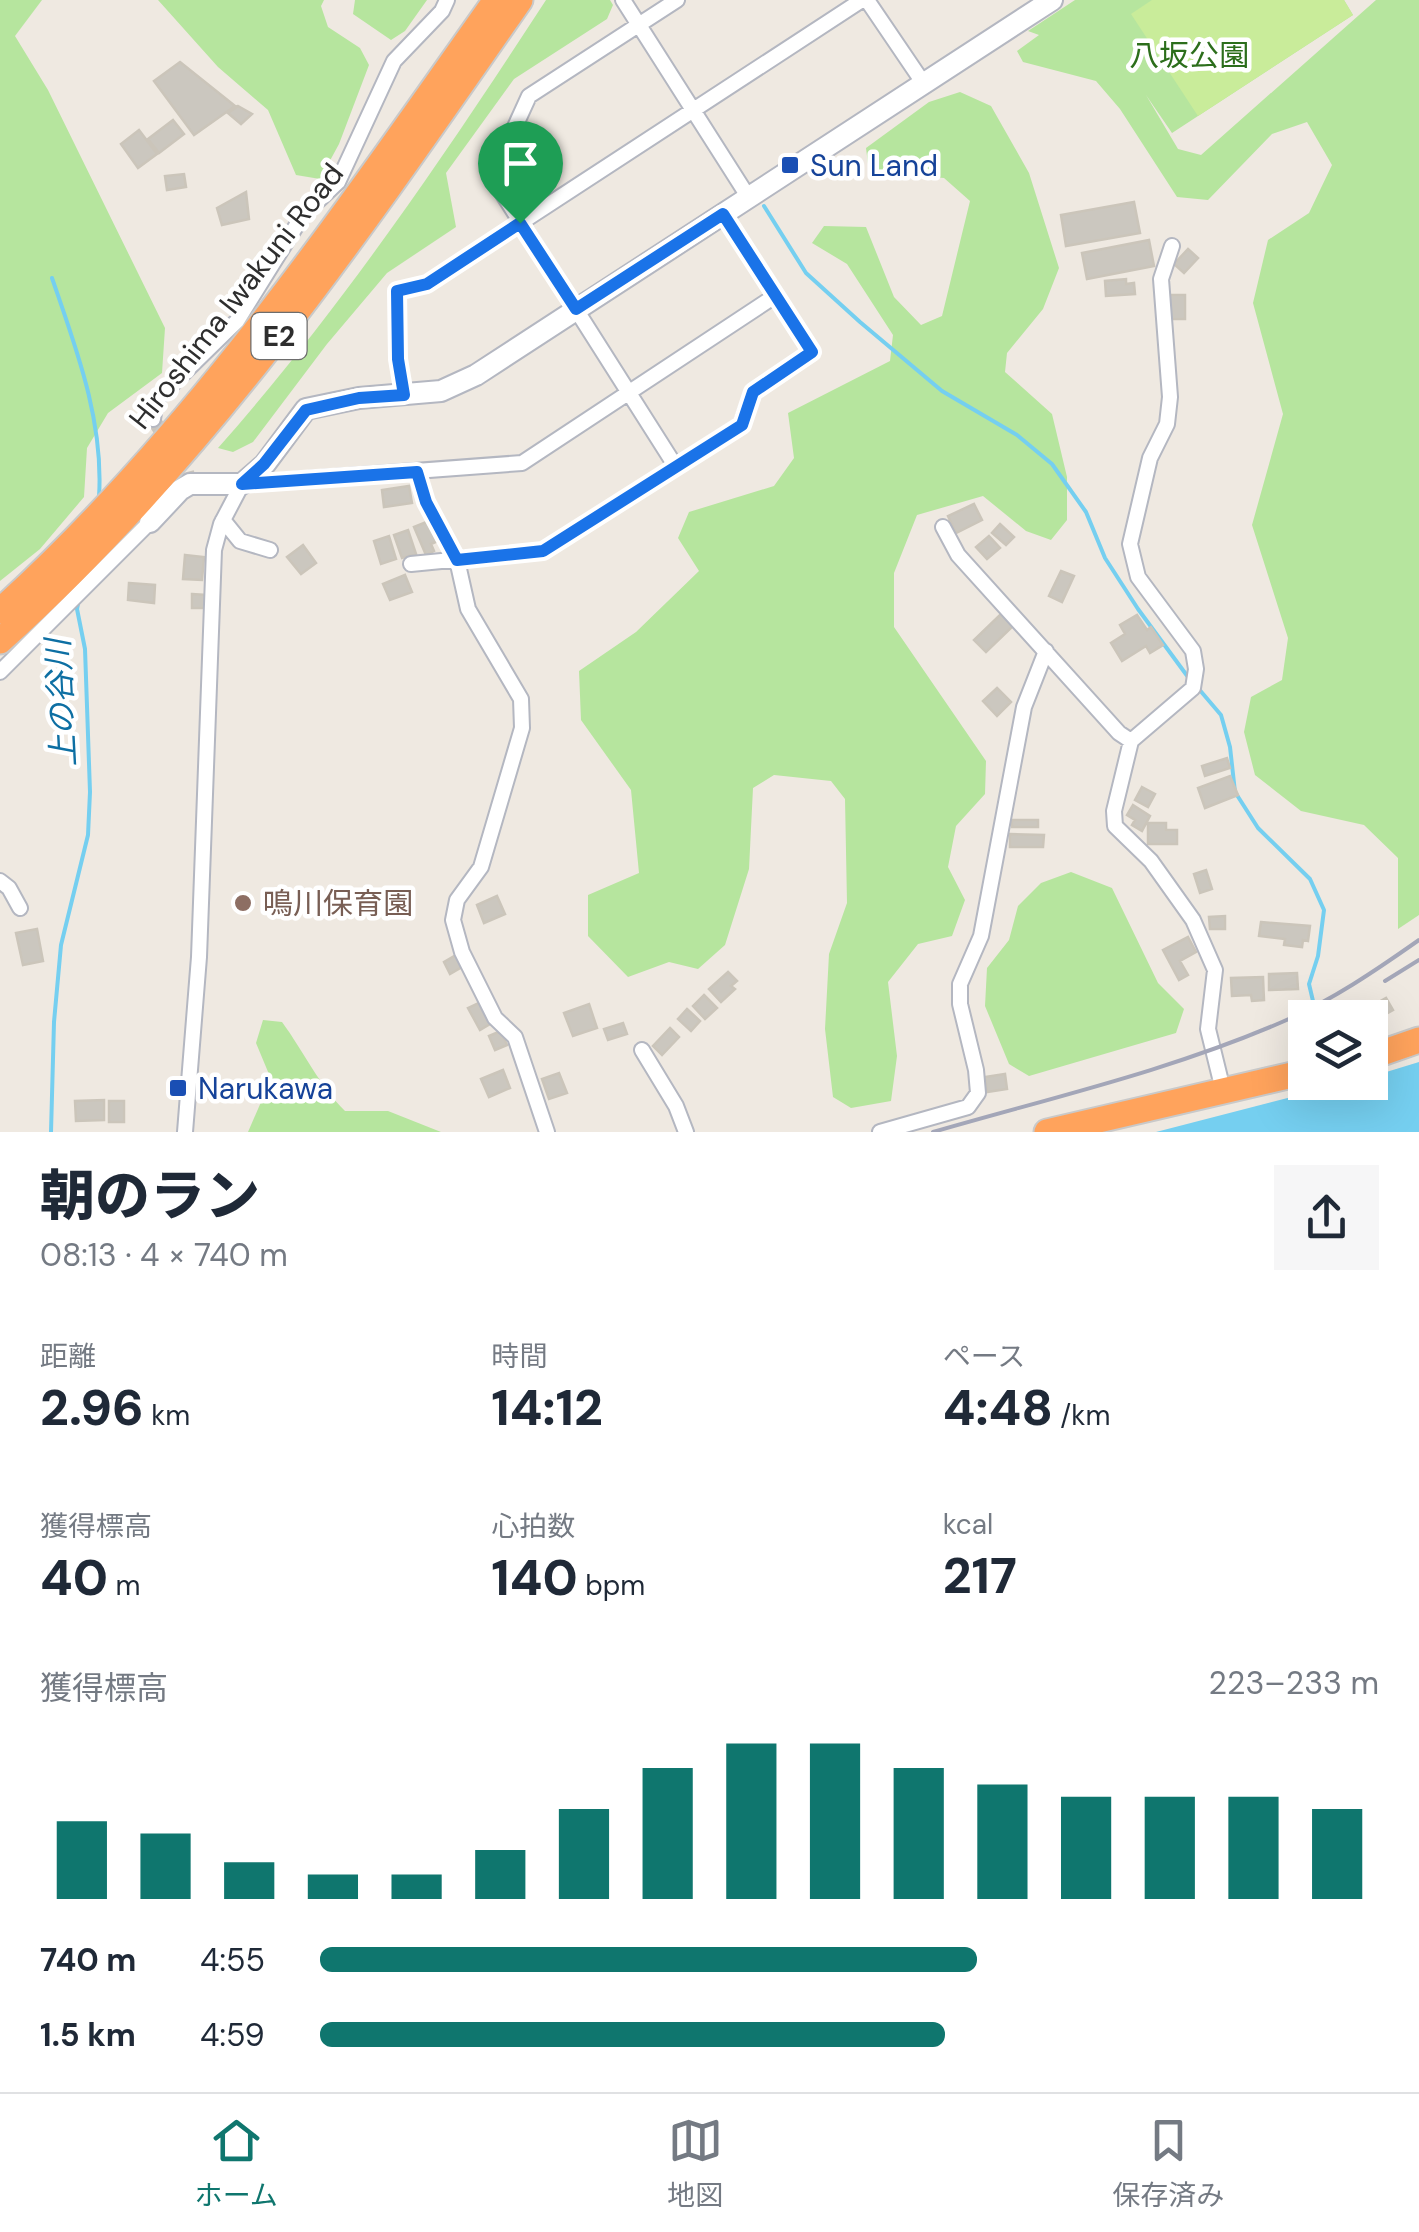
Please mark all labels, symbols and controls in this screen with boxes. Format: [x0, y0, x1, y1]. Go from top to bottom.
park label: 八坂公園 [1129, 36, 1249, 75]
pin [478, 121, 563, 224]
icon: arrive [493, 136, 548, 191]
place label: Sun Land [810, 146, 938, 185]
marker: Sun Land [779, 154, 801, 176]
street label: Hiroshima Iwakuni Road [120, 155, 352, 437]
road number: E2 [252, 313, 306, 359]
water label: 上の谷川 [37, 635, 85, 768]
place label: 鳴川保育園 [263, 884, 413, 923]
marker: 鳴川保育園 [232, 892, 254, 914]
map controls [1288, 1000, 1388, 1100]
button: layers [1288, 1000, 1388, 1100]
place label: Narukawa [198, 1069, 333, 1108]
marker: Narukawa [167, 1077, 189, 1099]
text: 朝のラン [40, 1160, 260, 1232]
button: share [1274, 1165, 1379, 1270]
text: 08:13 · 4 × 740 m [40, 1234, 288, 1276]
text: 距離 [40, 1338, 96, 1375]
text: 時間 [491, 1338, 547, 1375]
text: ペース [943, 1338, 1025, 1375]
text: 2.96 [40, 1375, 144, 1441]
text: 14:12 [491, 1375, 603, 1441]
text: 4:48 [943, 1375, 1053, 1441]
text: km [144, 1397, 190, 1434]
text: /km [1053, 1397, 1110, 1434]
text: kcal [943, 1506, 993, 1543]
text: 獲得標高 [40, 1508, 152, 1545]
text: 心拍数 [491, 1508, 575, 1545]
text: 217 [943, 1543, 1017, 1609]
text: 40 [40, 1545, 108, 1611]
text: 140 [491, 1545, 578, 1611]
text: m [108, 1567, 140, 1604]
text: bpm [578, 1567, 645, 1604]
text: 223–233 m [1209, 1662, 1379, 1704]
text: 獲得標高 [40, 1667, 168, 1709]
text: 740 m [40, 1939, 136, 1981]
text: 4:55 [200, 1939, 265, 1981]
text: 1.5 km [40, 2014, 136, 2056]
text: 4:59 [200, 2014, 265, 2056]
tab: ホーム [195, 2113, 278, 2214]
tab: 地図 [667, 2113, 723, 2214]
tab: 保存済み [1112, 2113, 1224, 2214]

